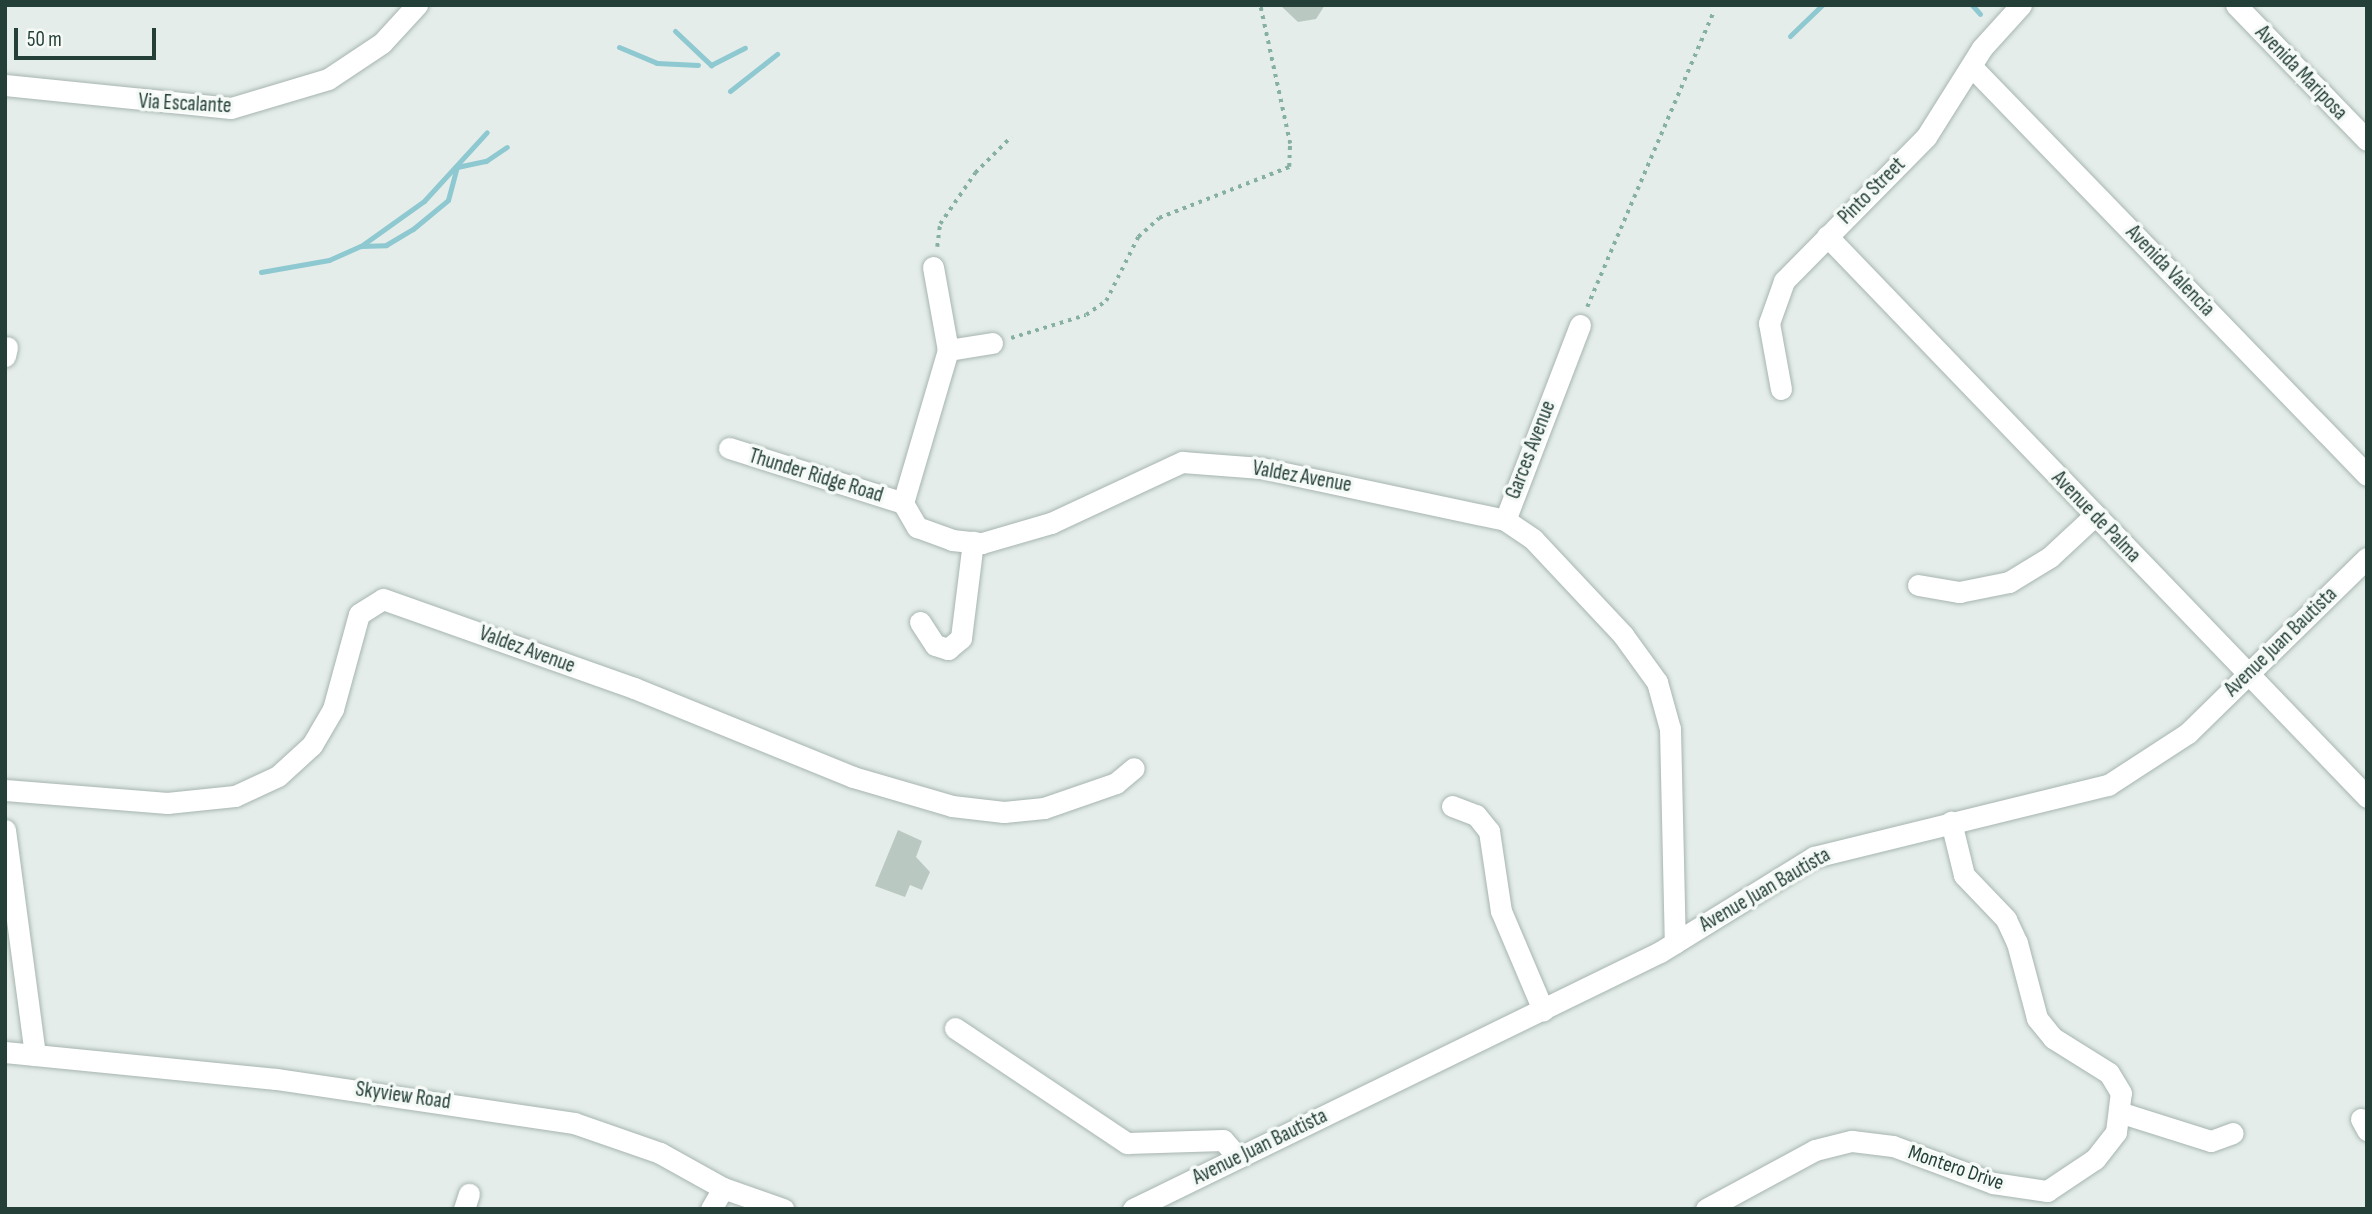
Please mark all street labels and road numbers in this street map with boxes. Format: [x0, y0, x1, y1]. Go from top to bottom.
street label: Avenida Mariposa [2250, 20, 2352, 126]
street label: Via Escalante [138, 89, 232, 119]
street label: Pinto Street [1833, 152, 1911, 230]
street label: Avenida Valencia [2120, 220, 2220, 322]
street label: Garces Avenue [1501, 397, 1561, 503]
street label: Thunder Ridge Road [746, 444, 886, 508]
street label: Valdez Avenue [1250, 456, 1354, 498]
street label: Avenue de Palma [2046, 466, 2146, 568]
street label: Avenue Juan Bautista [2219, 582, 2343, 702]
street label: Valdez Avenue [476, 621, 578, 679]
street label: Avenue Juan Bautista [1695, 842, 1835, 938]
street label: Skyview Road [354, 1077, 452, 1115]
street label: Avenue Juan Bautista [1189, 1104, 1331, 1190]
street label: Montero Drive [1905, 1140, 2007, 1196]

